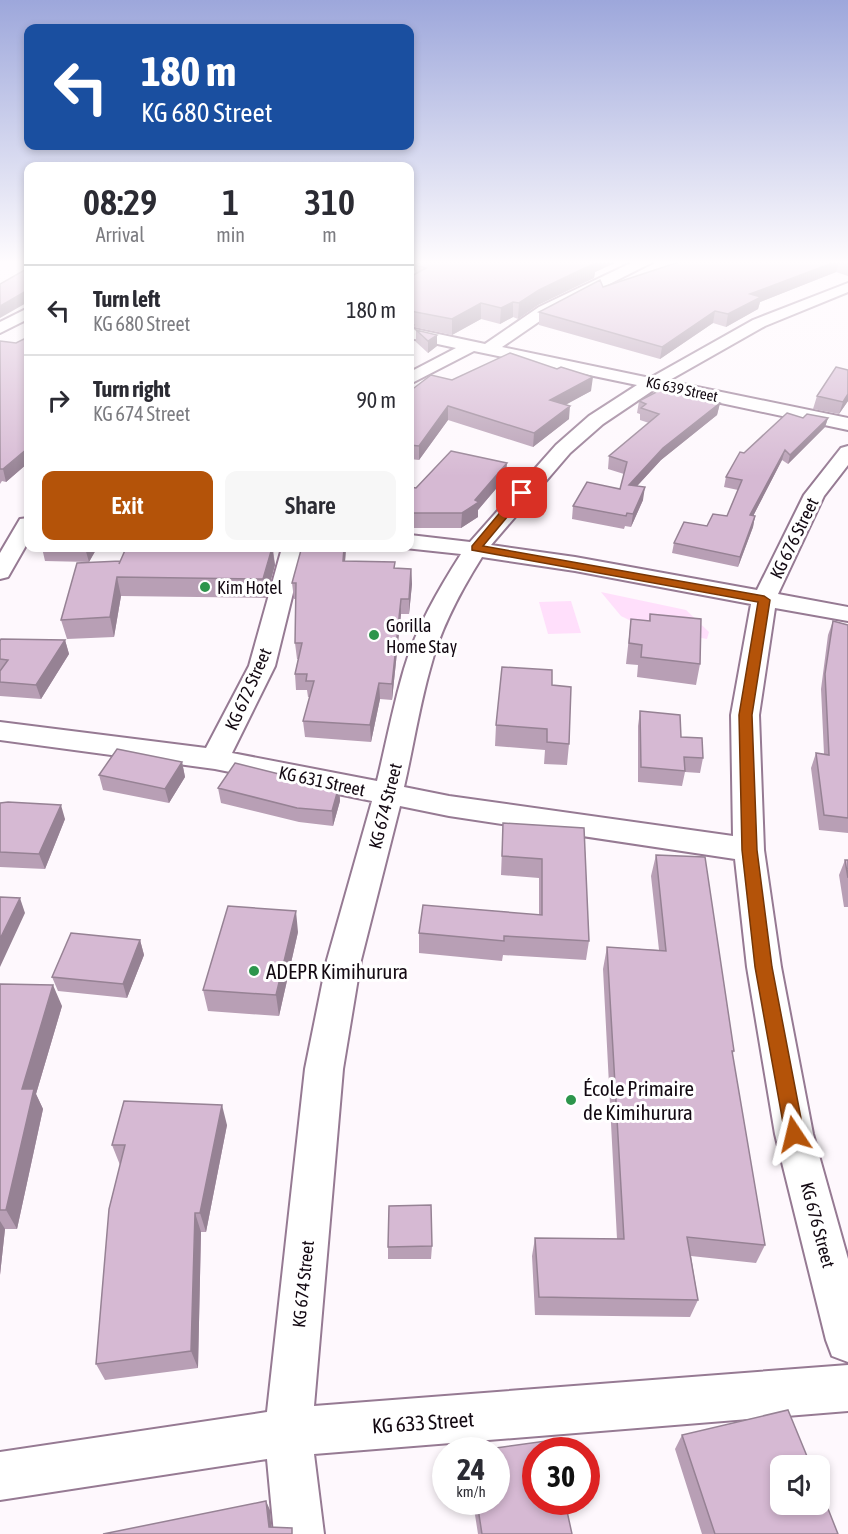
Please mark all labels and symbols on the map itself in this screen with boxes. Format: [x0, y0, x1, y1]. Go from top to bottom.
street label: KG 639 Street [645, 373, 719, 405]
pin [496, 467, 547, 518]
street label: KG 676 Street [765, 494, 823, 582]
place label: Kim Hotel [217, 577, 282, 598]
marker: Kim Hotel [198, 580, 212, 594]
place label: Gorilla Home Stay [386, 615, 457, 657]
marker: Gorilla Home Stay [367, 628, 381, 642]
street label: KG 672 Street [221, 645, 275, 733]
street label: KG 674 Street [364, 761, 406, 851]
street label: KG 631 Street [277, 762, 367, 800]
place label: ADEPR Kimihurura [266, 959, 408, 983]
marker: ADEPR Kimihurura [247, 964, 261, 978]
place label: École Primaire de Kimihurura [583, 1076, 694, 1124]
marker: École Primaire de Kimihurura [564, 1093, 578, 1107]
position arrow [762, 1102, 826, 1166]
street label: KG 676 Street [797, 1180, 839, 1270]
street label: KG 674 Street [288, 1239, 318, 1329]
street label: KG 633 Street [371, 1406, 475, 1438]
speed limit sign: 30 [522, 1437, 600, 1515]

